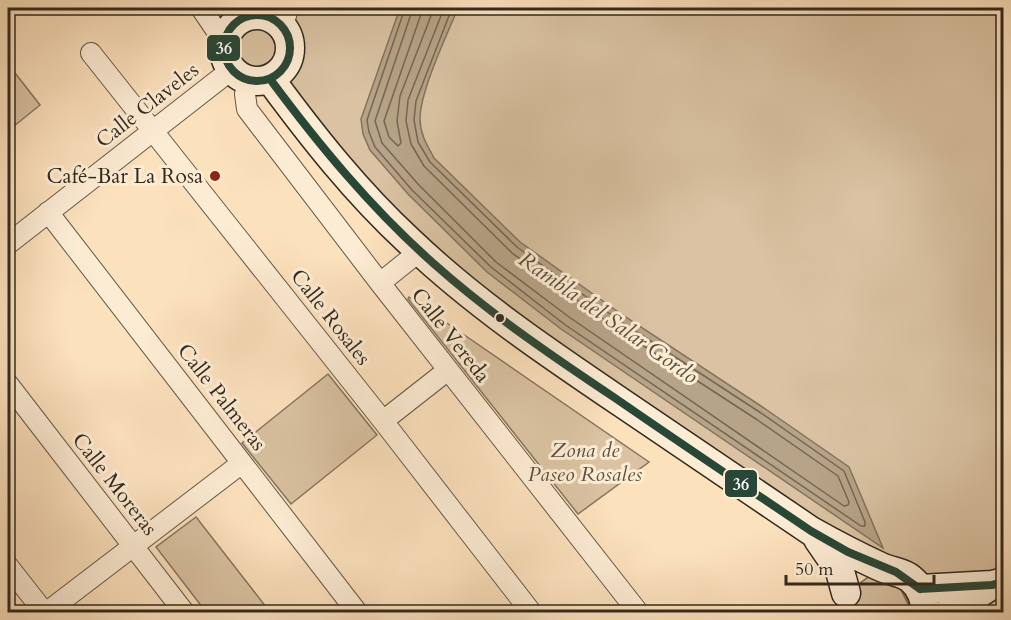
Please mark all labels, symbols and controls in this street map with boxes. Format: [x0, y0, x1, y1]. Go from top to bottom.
line badge: 36 [206, 34, 241, 62]
text: 36 [216, 38, 232, 60]
street label: Calle Claveles [90, 56, 205, 155]
place label: Café-Bar La Rosa [47, 162, 203, 191]
marker: Café-Bar La Rosa [208, 169, 222, 183]
water label: Rambla del Salar Gordo [513, 245, 704, 391]
street label: Calle Rosales [284, 263, 377, 372]
street label: Calle Vereda [404, 282, 497, 389]
unlabelled marker [494, 312, 506, 324]
street label: Calle Palmeras [171, 338, 273, 457]
street label: Calle Moreras [65, 427, 164, 542]
park label: Zona de Paseo Rosales [528, 436, 642, 489]
line badge: 36 [724, 469, 758, 498]
text: 36 [733, 474, 749, 496]
scale bar [786, 548, 934, 586]
text: 50 m [795, 557, 834, 582]

